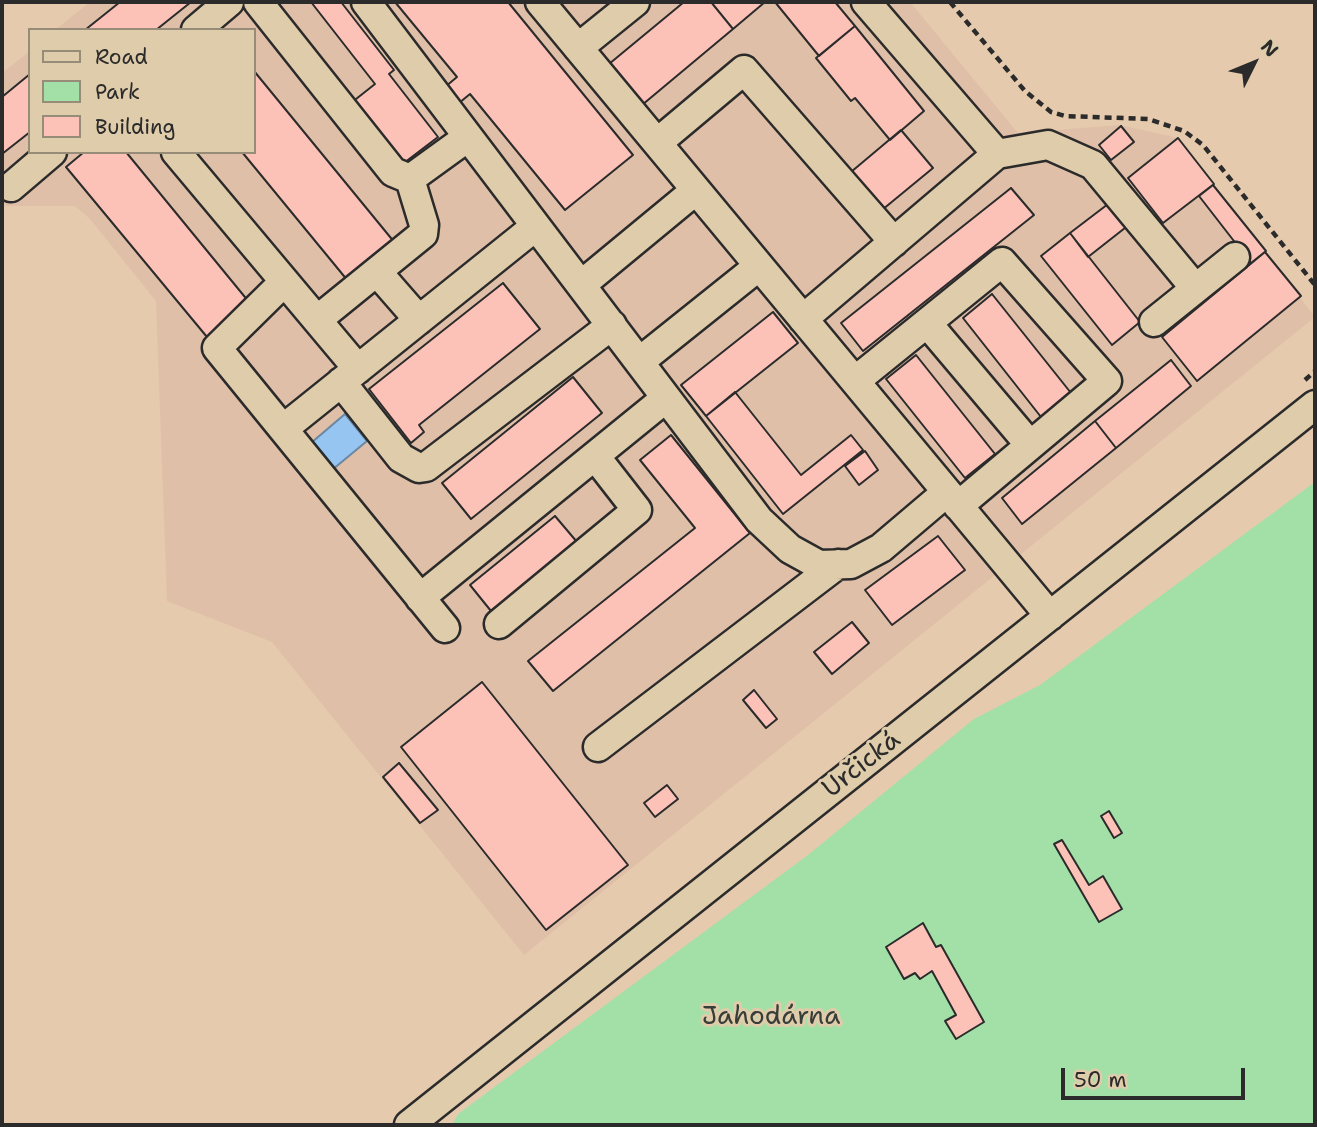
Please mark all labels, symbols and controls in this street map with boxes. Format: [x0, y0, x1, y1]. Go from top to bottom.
legend [28, 28, 256, 154]
north arrow [1219, 28, 1289, 98]
text: N [1255, 34, 1284, 62]
text: Road [95, 43, 148, 71]
text: Park [95, 78, 140, 106]
text: Building [95, 113, 175, 141]
street label: Určická [817, 725, 907, 805]
park label: Jahodárna [702, 1001, 840, 1033]
scale bar [1065, 1054, 1249, 1098]
text: 50 m [1074, 1066, 1127, 1094]

